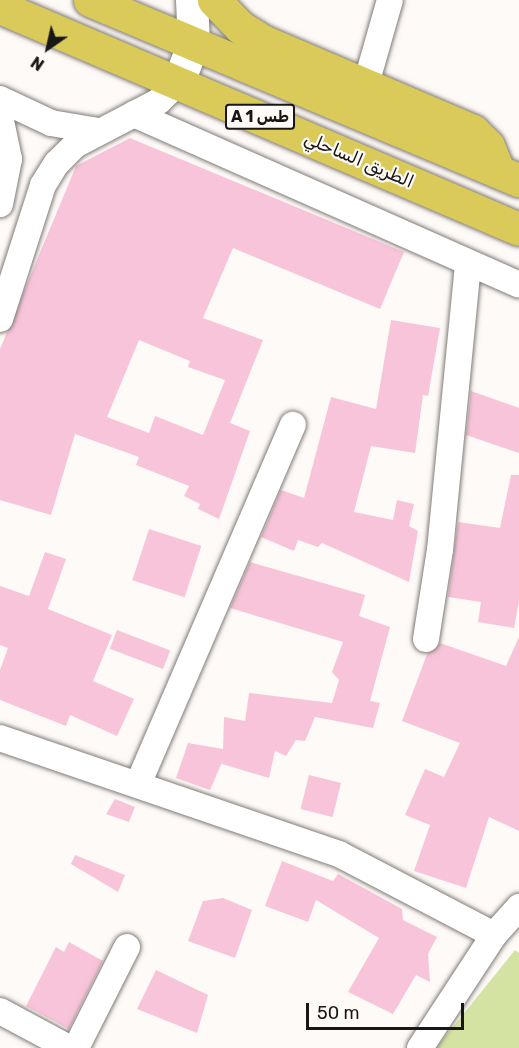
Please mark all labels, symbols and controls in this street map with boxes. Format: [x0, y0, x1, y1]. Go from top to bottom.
north arrow [18, 18, 78, 78]
text: N [28, 52, 48, 74]
road number: A 1 طس [224, 104, 296, 130]
street label: الطريق الساحلي [301, 127, 417, 193]
scale bar [309, 991, 466, 1029]
text: 50 m [317, 1002, 360, 1024]

